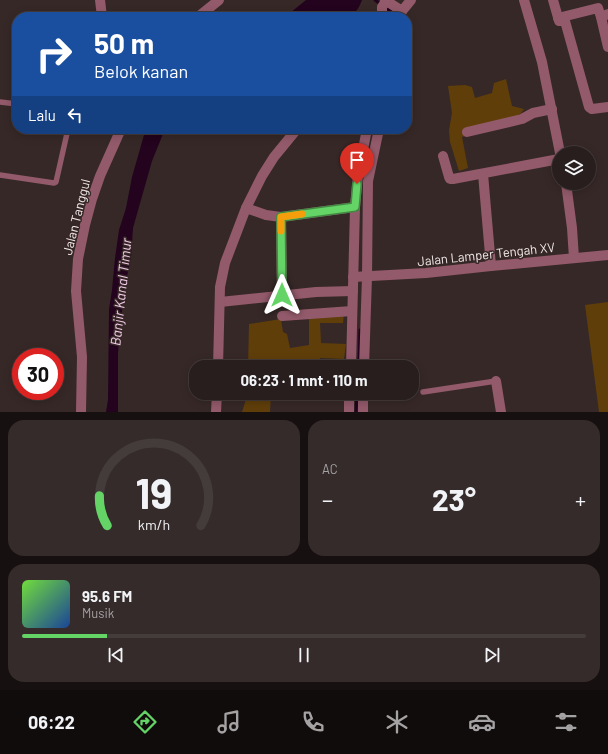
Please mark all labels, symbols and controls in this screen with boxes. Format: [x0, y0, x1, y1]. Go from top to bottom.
text: 50 m [94, 26, 154, 60]
icon: right [28, 28, 80, 80]
text: Belok kanan [94, 60, 188, 82]
icon: left [64, 104, 86, 126]
text: Lalu [28, 106, 56, 124]
pin [340, 143, 374, 184]
map controls [552, 146, 596, 190]
button: layers [552, 146, 596, 190]
icon: arrive [346, 149, 368, 171]
street label: Jalan Tanggul [59, 177, 93, 257]
water label: Banjir Kanal Timur [106, 236, 135, 347]
street label: Jalan Lamper Tengah XV [416, 239, 556, 269]
position arrow [261, 274, 303, 316]
speed limit sign: 30 [12, 348, 64, 400]
text: 06:23 · 1 mnt · 110 m [241, 371, 367, 389]
text: AC [322, 461, 338, 477]
text: 19 [136, 467, 172, 517]
text: 23° [432, 481, 476, 517]
text: − [322, 486, 333, 512]
text: + [575, 486, 586, 512]
text: km/h [138, 516, 170, 533]
text: 95.6 FM [82, 587, 132, 605]
text: Musik [82, 605, 114, 621]
icon: previous [105, 644, 127, 666]
icon: pause [293, 644, 315, 666]
icon: next [481, 644, 503, 666]
icon: directions [131, 708, 159, 736]
icon: music [215, 708, 243, 736]
icon: phone [299, 708, 327, 736]
icon: climate [383, 708, 411, 736]
icon: car [468, 708, 496, 736]
icon: filters [552, 708, 580, 736]
text: 06:22 [28, 711, 75, 733]

